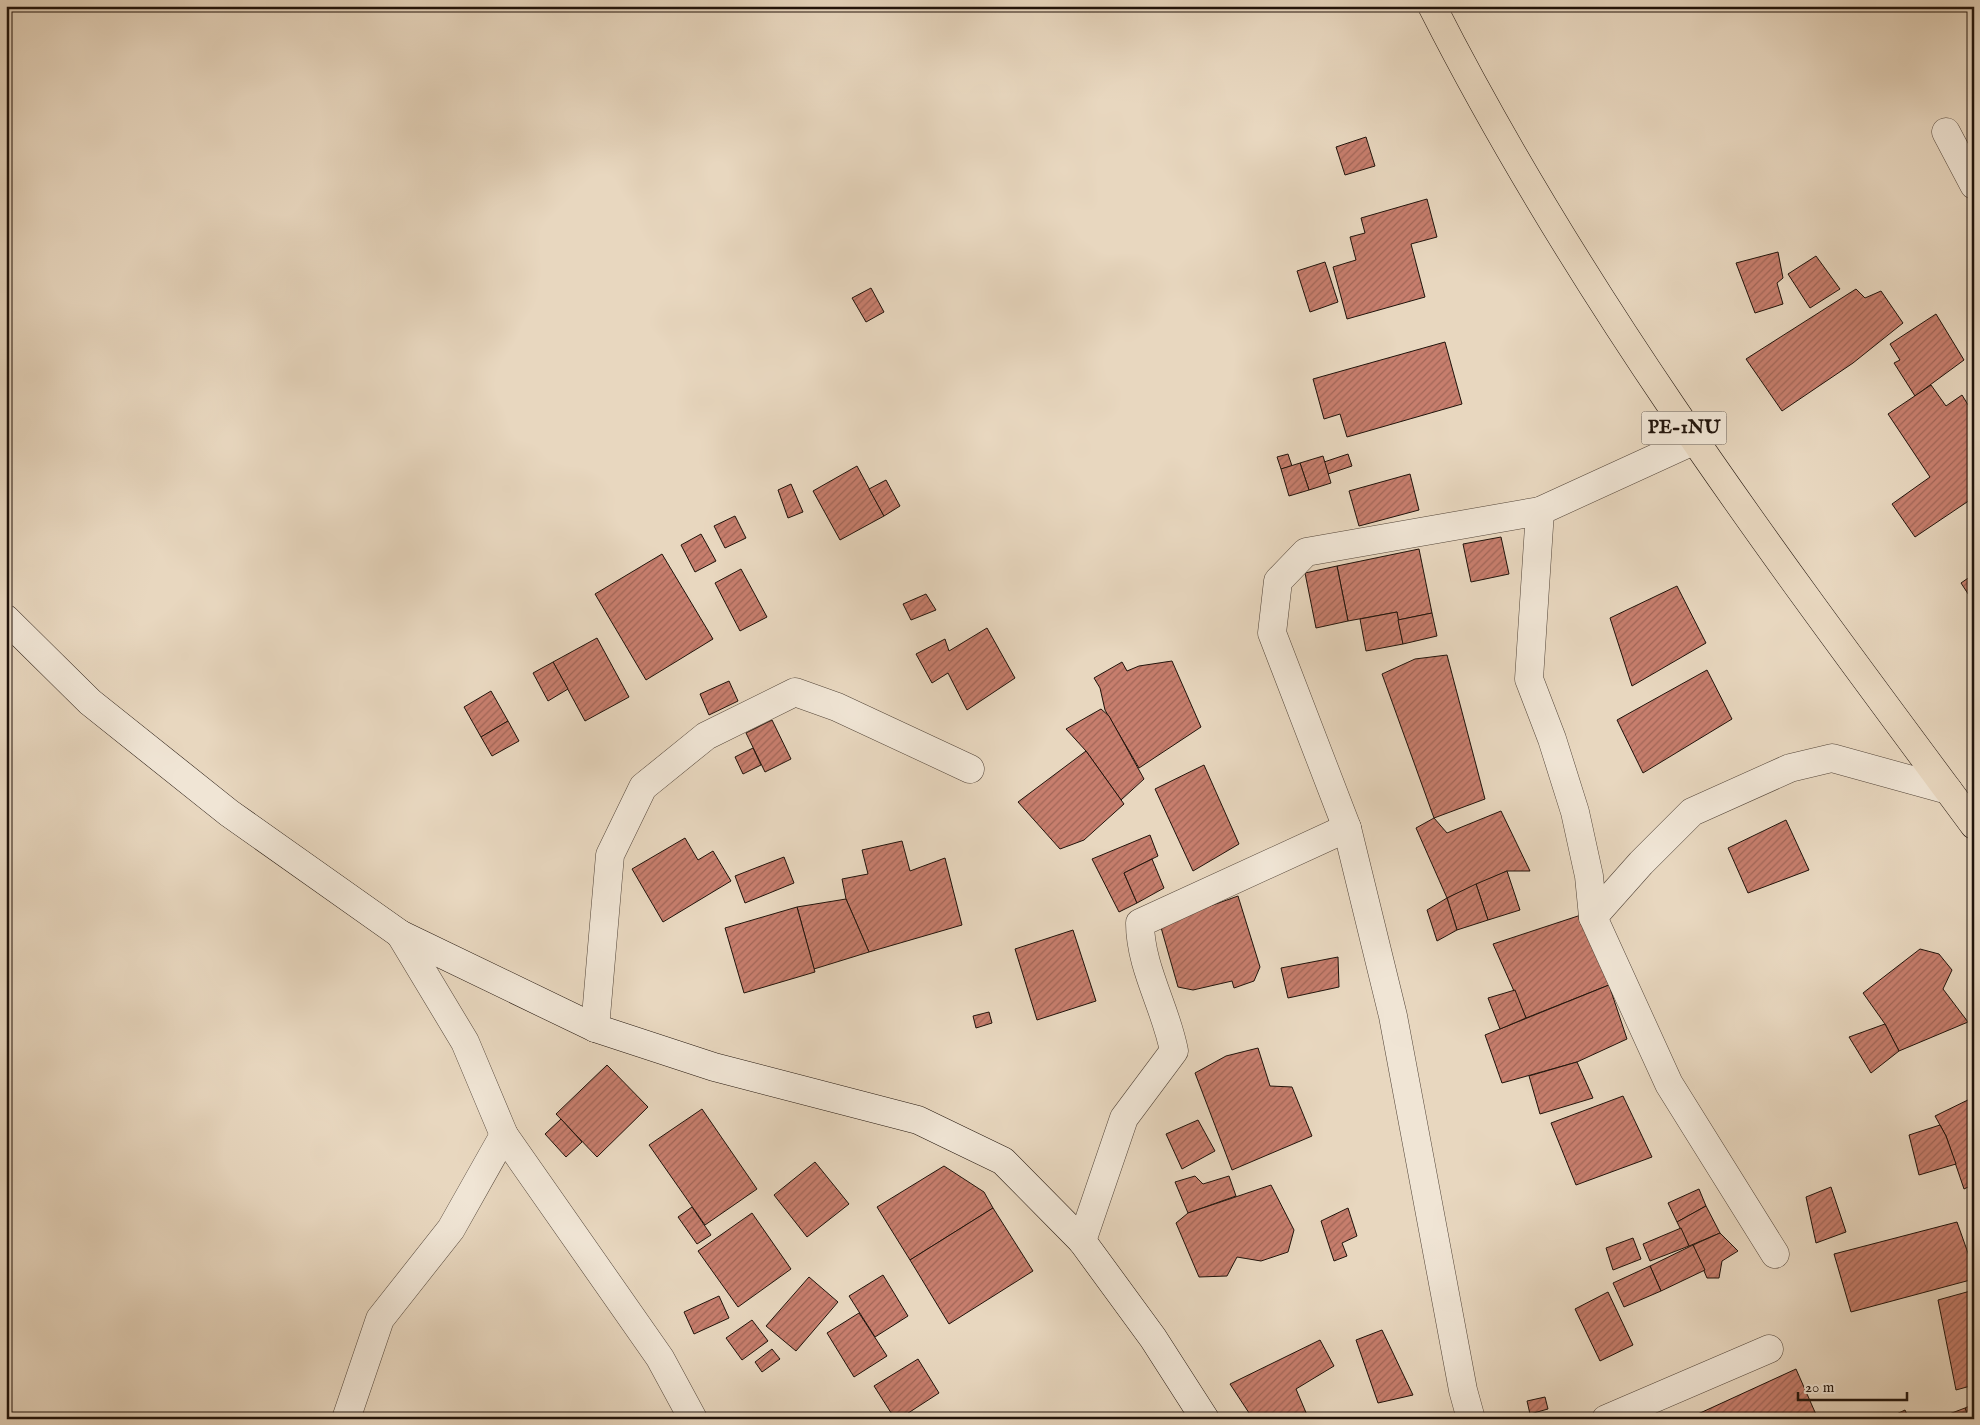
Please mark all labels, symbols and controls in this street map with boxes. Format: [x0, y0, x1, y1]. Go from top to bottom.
road number: PE-1NU [1642, 412, 1726, 444]
scale bar [1798, 1370, 1906, 1402]
text: 20 m [1805, 1378, 1835, 1397]

